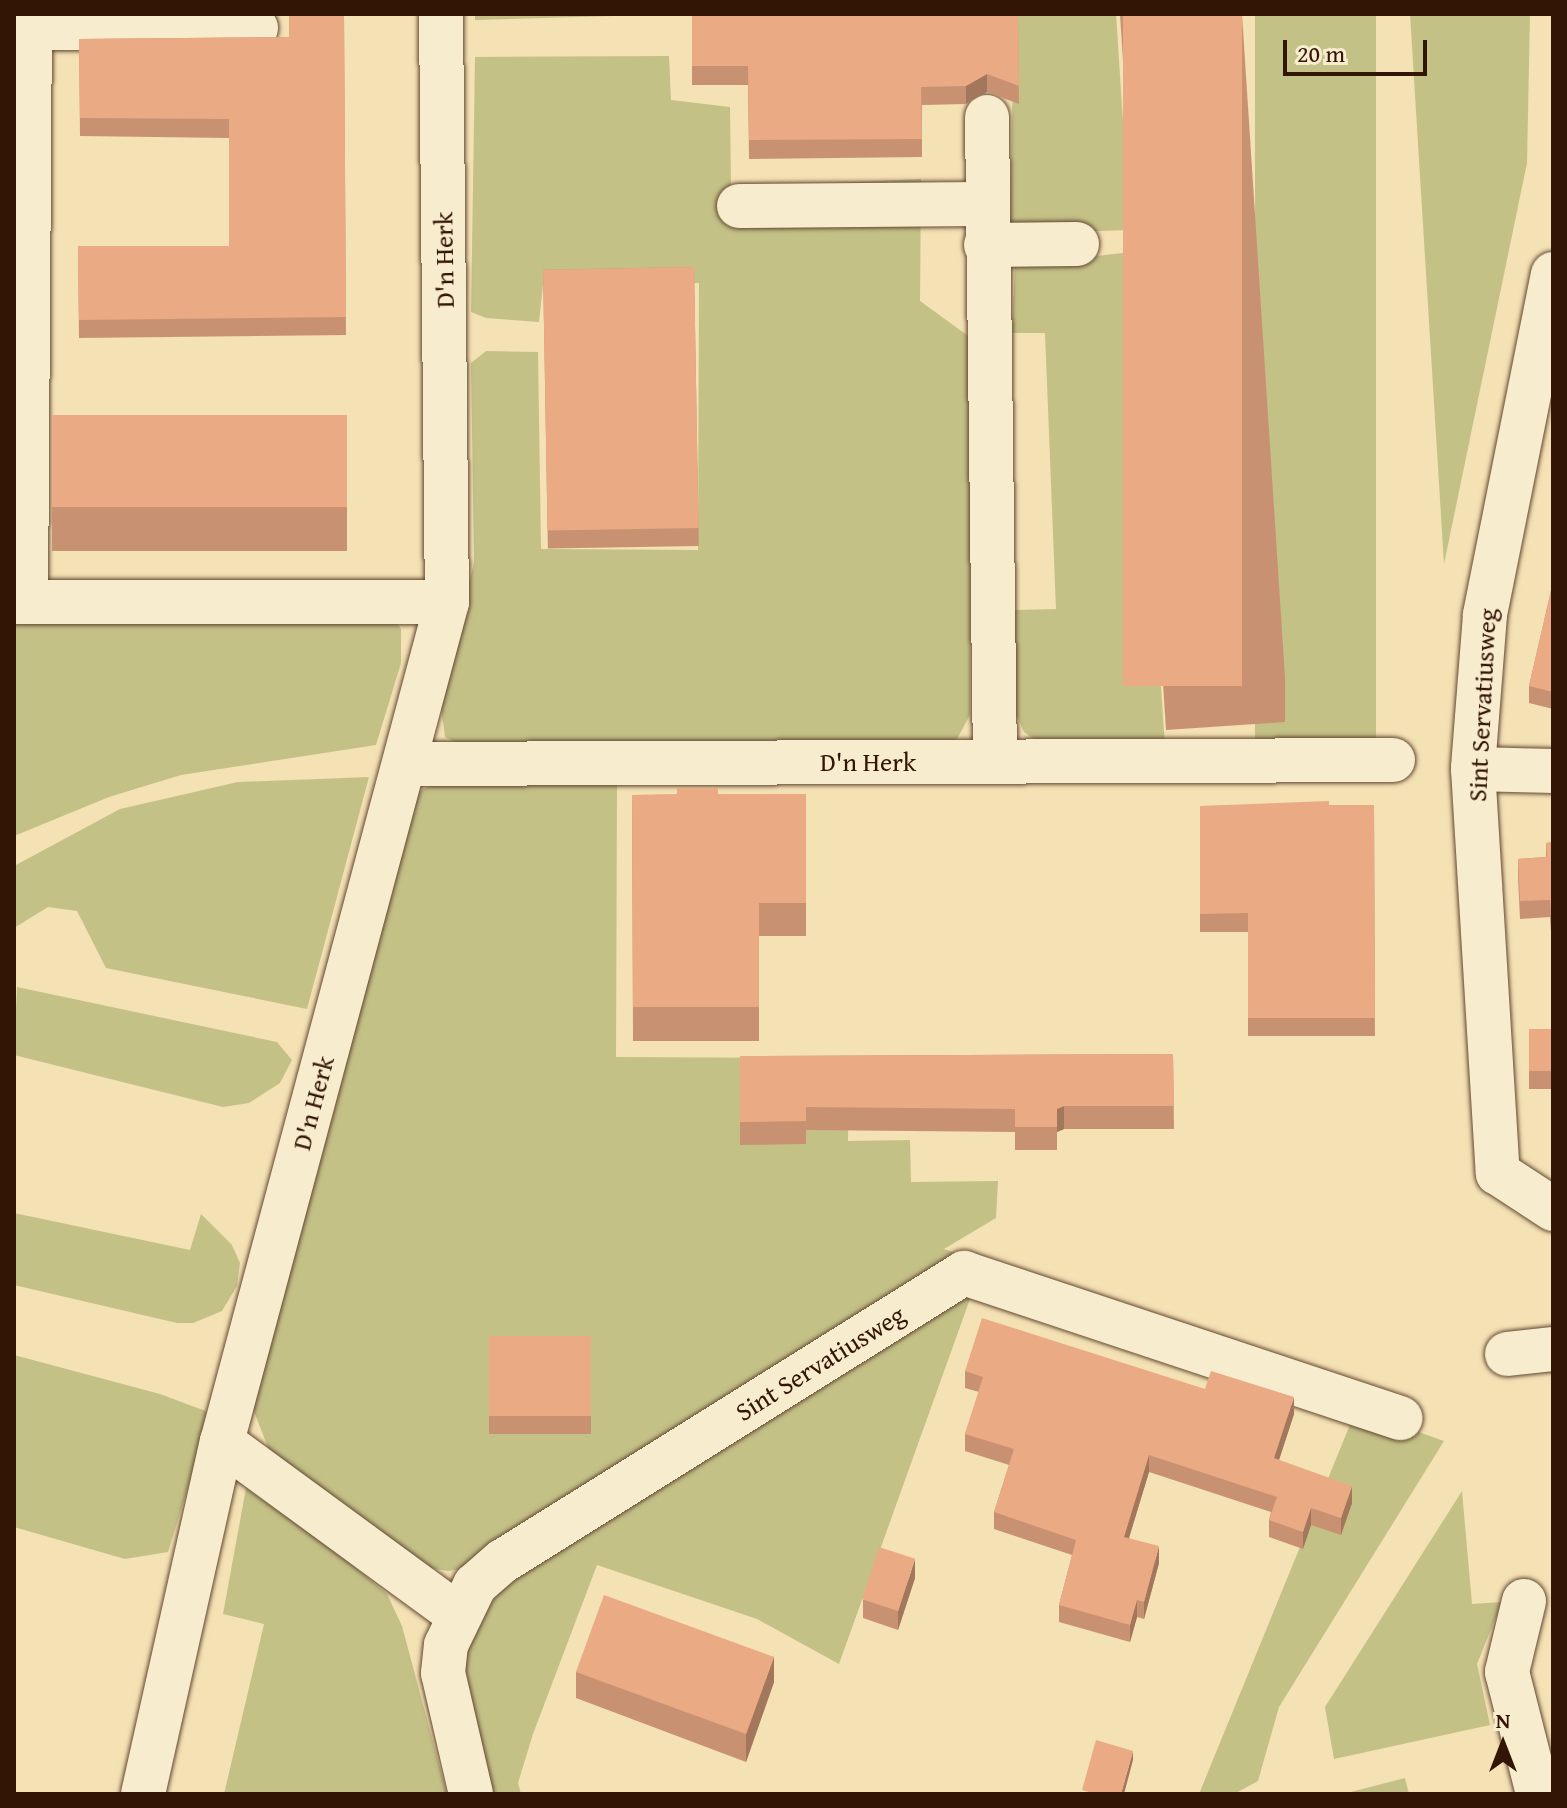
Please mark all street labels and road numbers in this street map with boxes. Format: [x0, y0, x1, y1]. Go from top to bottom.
street label: D'n Herk [428, 212, 460, 308]
street label: Sint Servatiusweg [1461, 607, 1503, 803]
street label: D'n Herk [820, 746, 916, 778]
street label: D'n Herk [285, 1053, 341, 1153]
street label: Sint Servatiusweg [730, 1298, 910, 1428]

